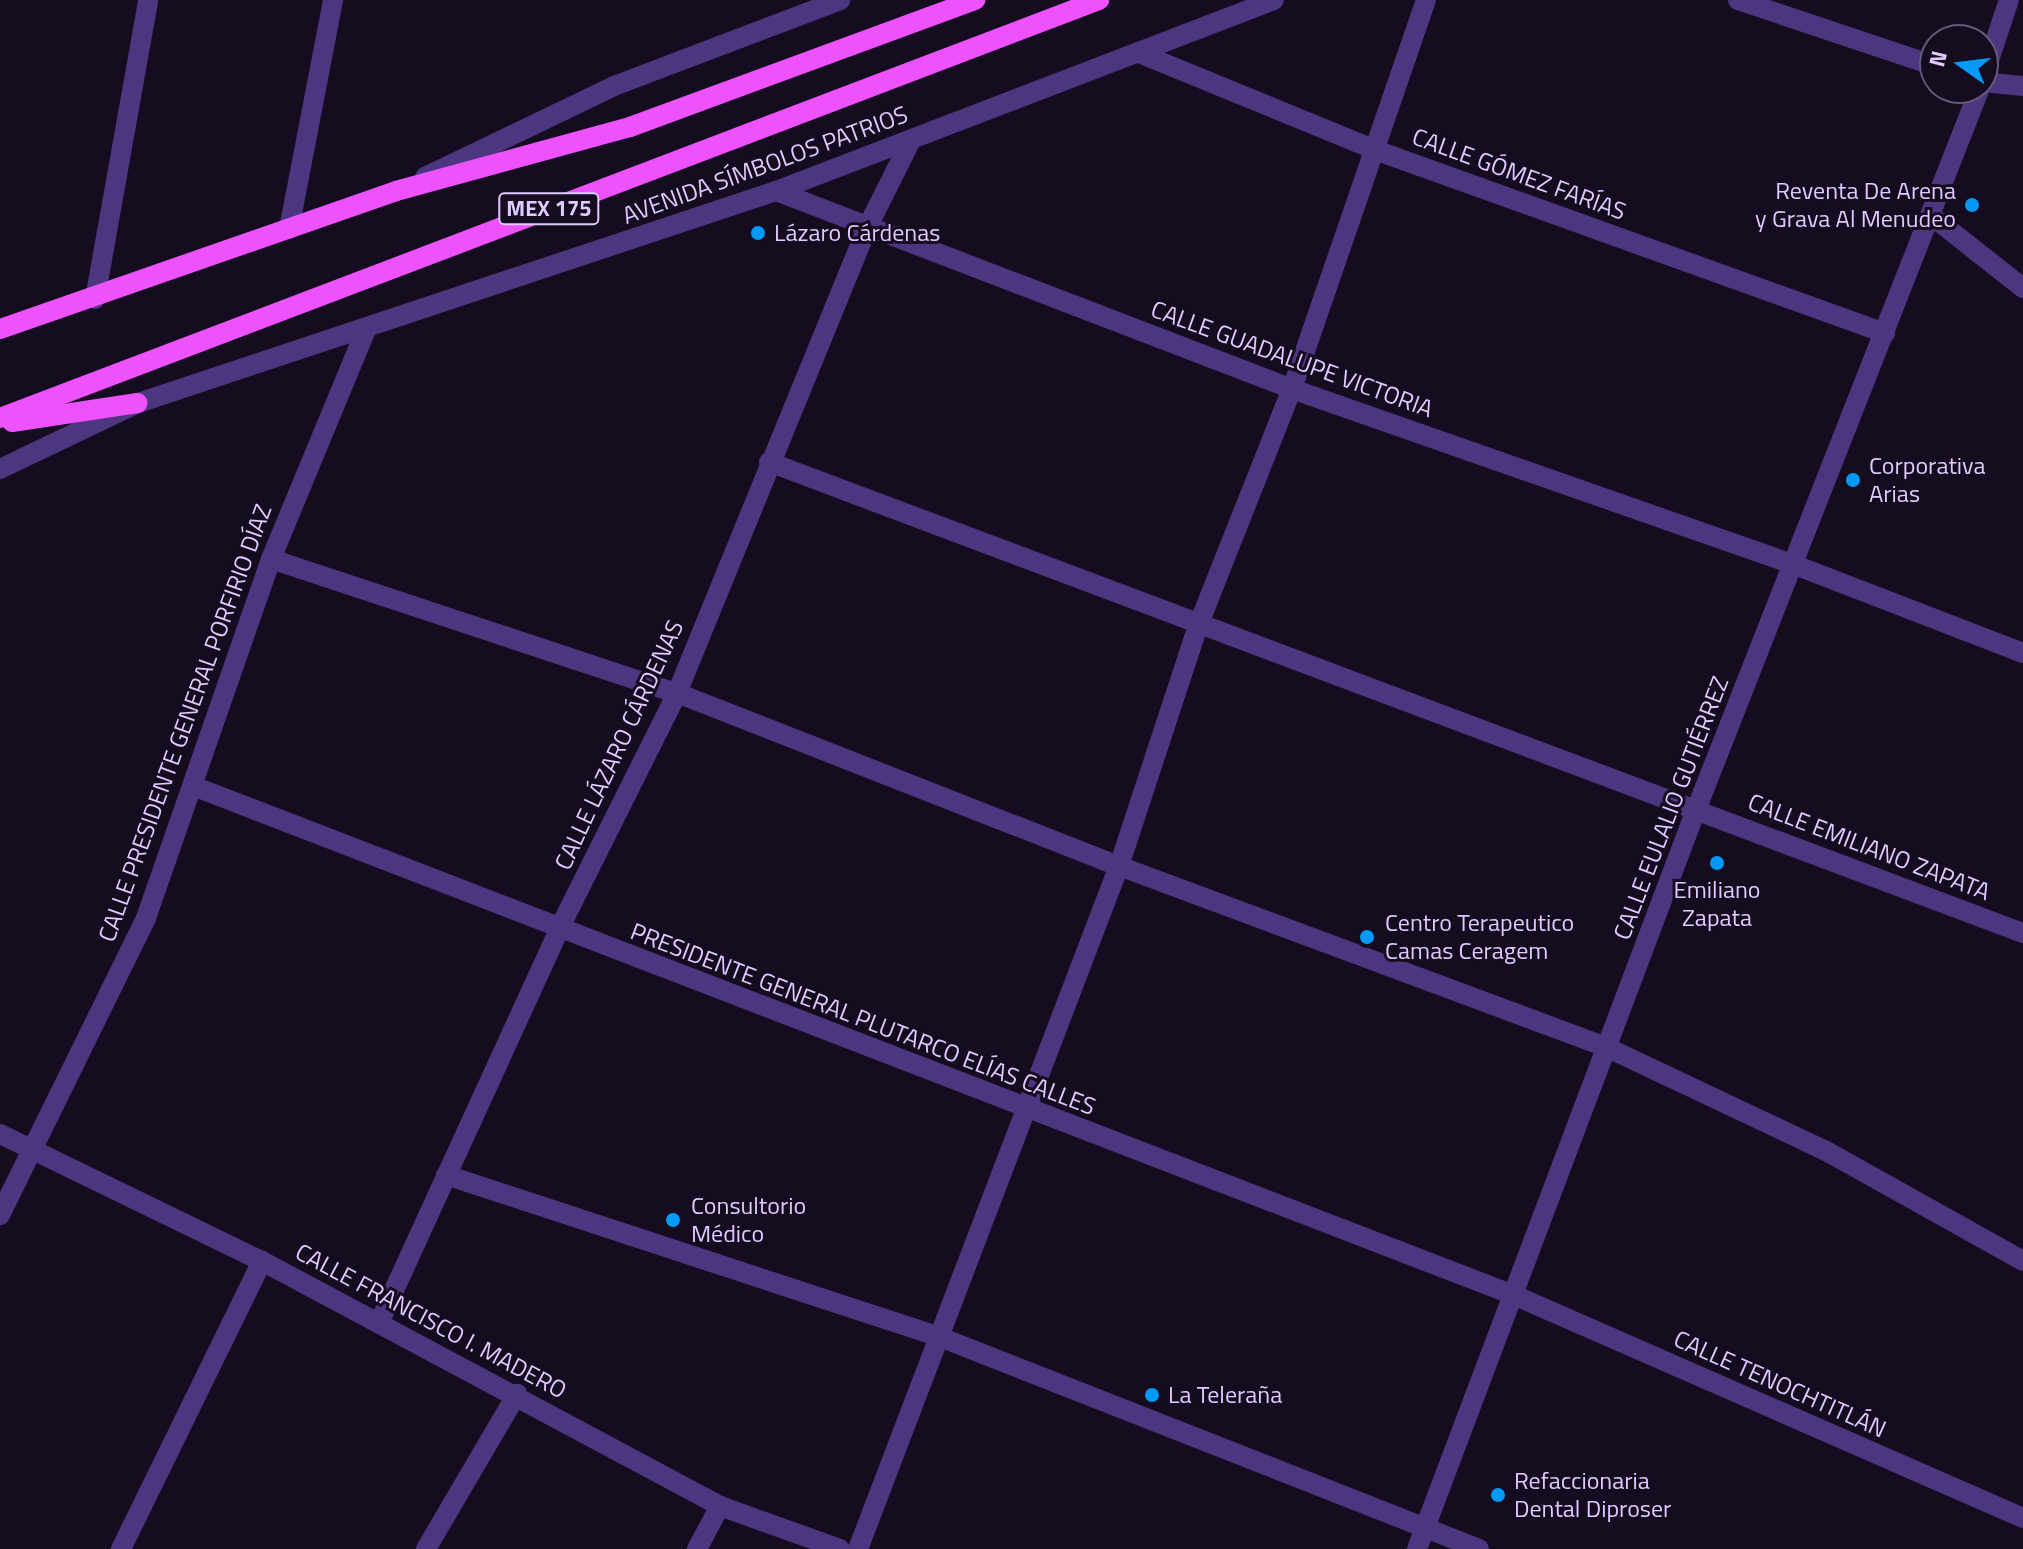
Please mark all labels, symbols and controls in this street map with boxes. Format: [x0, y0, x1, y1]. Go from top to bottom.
north arrow [1919, 24, 1999, 104]
text: N [1919, 47, 1956, 70]
street label: AVENIDA SÍMBOLOS PATRIOS [618, 100, 912, 230]
street label: CALLE GÓMEZ FARÍAS [1408, 122, 1630, 226]
place label: Reventa De Arena y Grava Al Menudeo [1755, 177, 1956, 233]
road number: MEX 175 [497, 191, 601, 227]
marker: Reventa De Arena y Grava Al Menudeo [1963, 196, 1981, 214]
place label: Lázaro Cárdenas [774, 219, 940, 247]
marker: Lázaro Cárdenas [749, 224, 767, 242]
street label: CALLE GUADALUPE VICTORIA [1147, 294, 1437, 424]
place label: Corporativa Arias [1869, 452, 1985, 508]
marker: Corporativa Arias [1844, 471, 1862, 489]
street label: CALLE PRESIDENTE GENERAL PORFIRIO DÍAZ [92, 500, 278, 946]
street label: CALLE LÁZARO CÁRDENAS [548, 616, 690, 874]
street label: CALLE EULALIO GUTIÉRREZ [1607, 672, 1735, 944]
street label: CALLE EMILIANO ZAPATA [1744, 788, 1994, 906]
marker: Emiliano Zapata [1708, 854, 1726, 872]
place label: Emiliano Zapata [1674, 876, 1760, 932]
place label: Centro Terapeutico Camas Ceragem [1385, 909, 1574, 965]
street label: PRESIDENTE GENERAL PLUTARCO ELÍAS CALLES [627, 917, 1099, 1121]
marker: Centro Terapeutico Camas Ceragem [1356, 926, 1378, 948]
place label: Consultorio Médico [691, 1192, 806, 1248]
marker: Consultorio Médico [662, 1209, 684, 1231]
street label: CALLE FRANCISCO I. MADERO [291, 1237, 571, 1405]
street label: CALLE TENOCHTITLÁN [1669, 1324, 1891, 1444]
place label: La Teleraña [1168, 1381, 1282, 1409]
marker: La Teleraña [1143, 1386, 1161, 1404]
place label: Refaccionaria Dental Diproser [1514, 1467, 1671, 1523]
marker: Refaccionaria Dental Diproser [1489, 1486, 1507, 1504]

